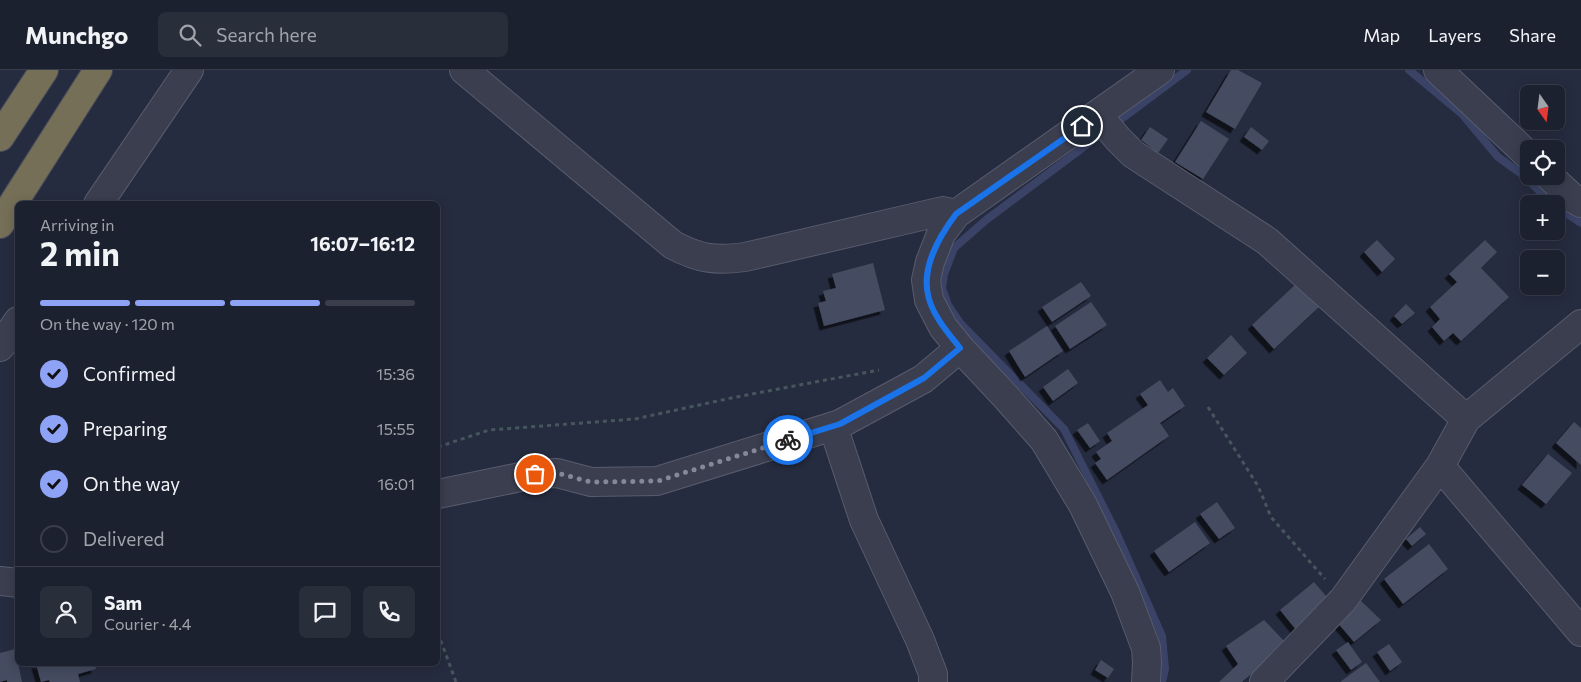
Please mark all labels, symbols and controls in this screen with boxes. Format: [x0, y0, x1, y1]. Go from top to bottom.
search box [158, 12, 508, 57]
text: Munchgo [25, 20, 128, 49]
icon: search [176, 21, 204, 49]
text: Search here [216, 23, 317, 46]
text: Map [1363, 24, 1400, 46]
text: Layers [1428, 24, 1481, 46]
text: Share [1509, 24, 1556, 46]
north arrow [1520, 85, 1565, 130]
map controls [1520, 85, 1565, 295]
pin [1061, 105, 1103, 147]
icon: home [1068, 112, 1096, 140]
button: locate [1520, 140, 1565, 185]
button: + [1520, 195, 1565, 240]
text: Arriving in [40, 215, 114, 234]
text: 16:07–16:12 [310, 232, 415, 255]
text: 2 min [40, 233, 120, 273]
button: − [1520, 250, 1565, 295]
text: On the way · 120 m [40, 314, 175, 333]
icon: check [40, 360, 68, 388]
text: Confirmed [83, 362, 176, 385]
text: 15:36 [376, 364, 415, 383]
icon: check [40, 415, 68, 443]
courier [763, 415, 813, 465]
text: Preparing [83, 417, 167, 440]
text: 15:55 [377, 419, 415, 438]
icon: bike [774, 426, 802, 454]
pin [514, 453, 556, 495]
icon: bag [521, 460, 549, 488]
icon: check [40, 470, 68, 498]
text: On the way [83, 472, 180, 495]
text: 16:01 [377, 474, 415, 493]
text: Delivered [83, 527, 164, 550]
button: person [40, 586, 92, 638]
button: chat [299, 586, 351, 638]
button: phone [363, 586, 415, 638]
text: Sam [104, 591, 142, 614]
text: Courier · 4.4 [104, 614, 191, 633]

